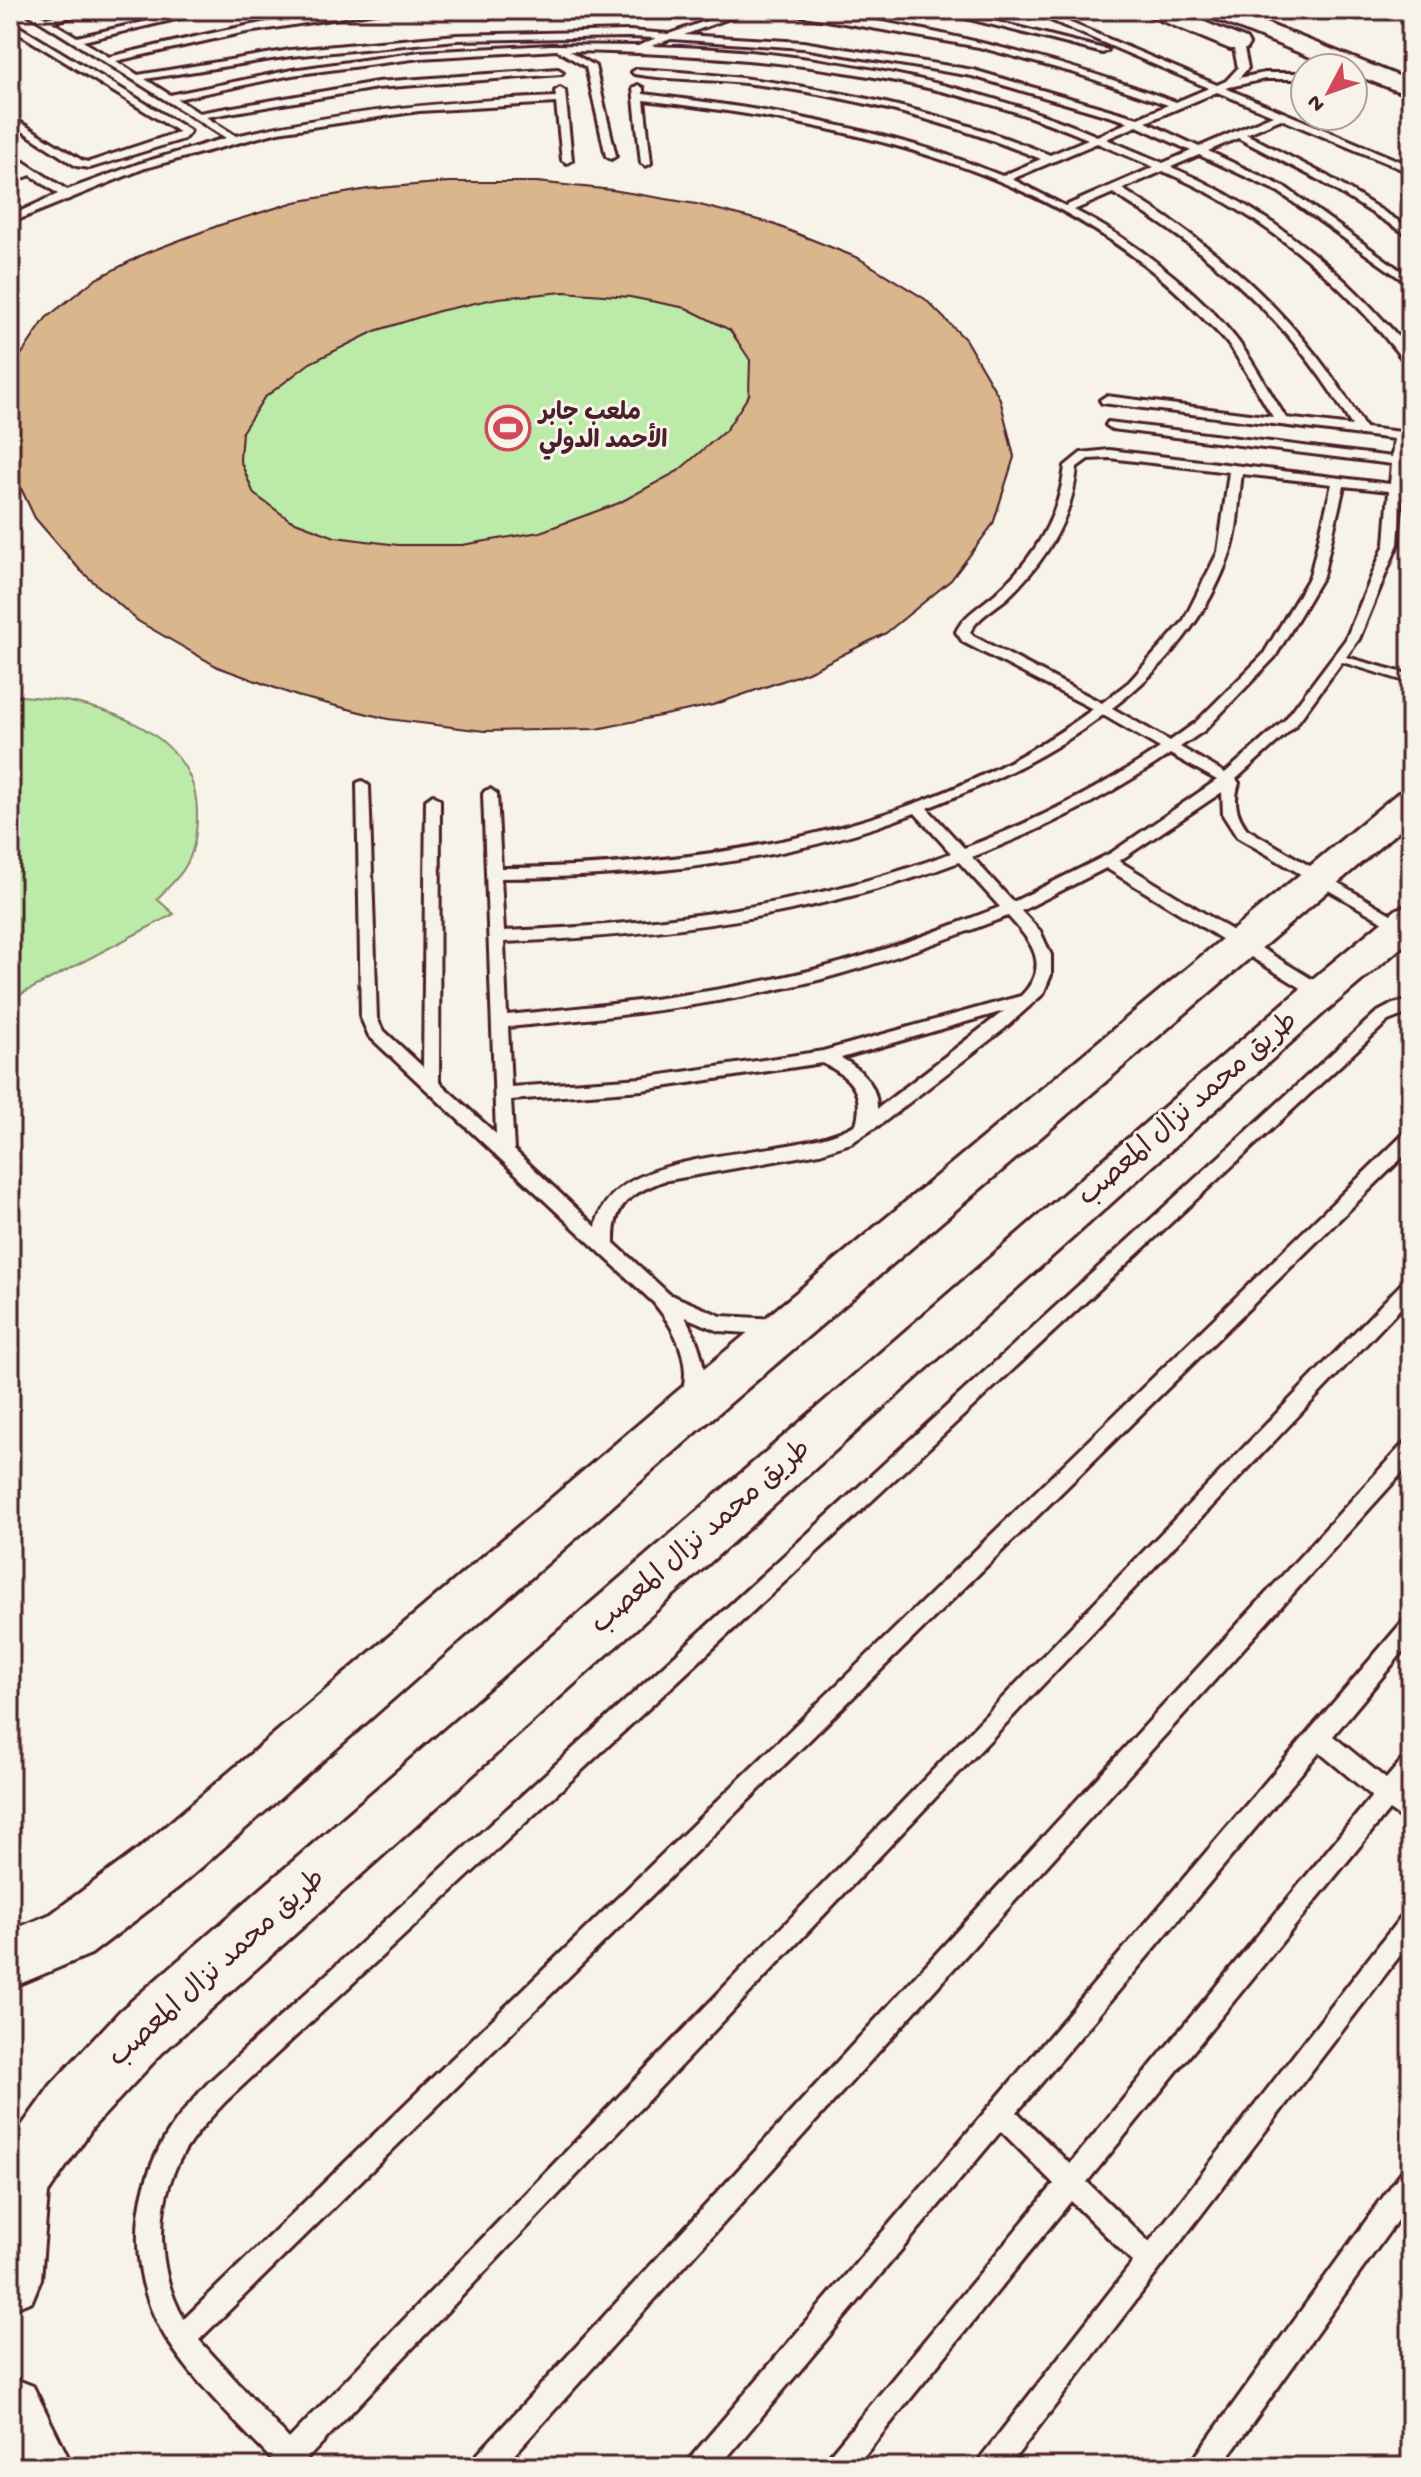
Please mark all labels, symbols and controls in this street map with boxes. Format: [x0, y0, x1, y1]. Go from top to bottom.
north arrow [1289, 52, 1369, 132]
text: N [1302, 89, 1331, 116]
place label: ملعب جابر الأحمد الدولي [537, 400, 667, 460]
sports icon: ملعب جابر الأحمد الدولي [484, 404, 532, 452]
street label: طريق محمد نزال المعصب [1072, 1006, 1306, 1214]
street label: طريق محمد نزال المعصب [585, 1434, 819, 1642]
street label: طريق محمد نزال المعصب [103, 1863, 333, 2075]

